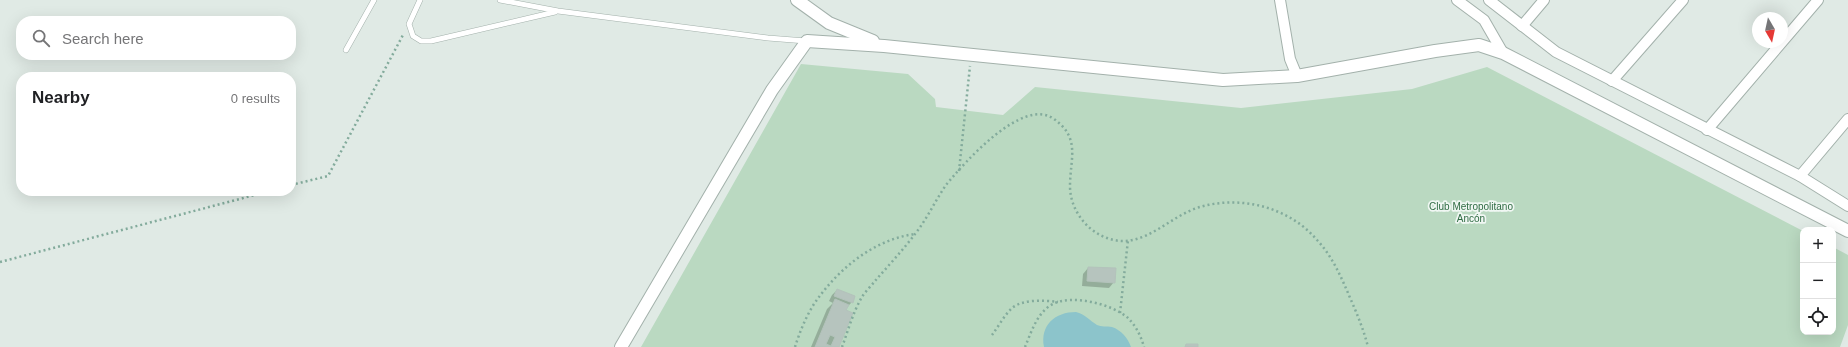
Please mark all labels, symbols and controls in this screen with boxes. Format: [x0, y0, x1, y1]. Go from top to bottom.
north arrow [1752, 12, 1788, 48]
search box [16, 16, 296, 60]
icon: search [30, 27, 52, 49]
text: Search here [62, 30, 144, 47]
text: Nearby [32, 88, 90, 107]
text: 0 results [231, 91, 280, 106]
park label: Club Metropolitano Ancón [1429, 201, 1513, 224]
map controls [1800, 227, 1836, 335]
button: + [1800, 227, 1836, 263]
button: − [1800, 263, 1836, 299]
button: locate [1800, 299, 1836, 335]

